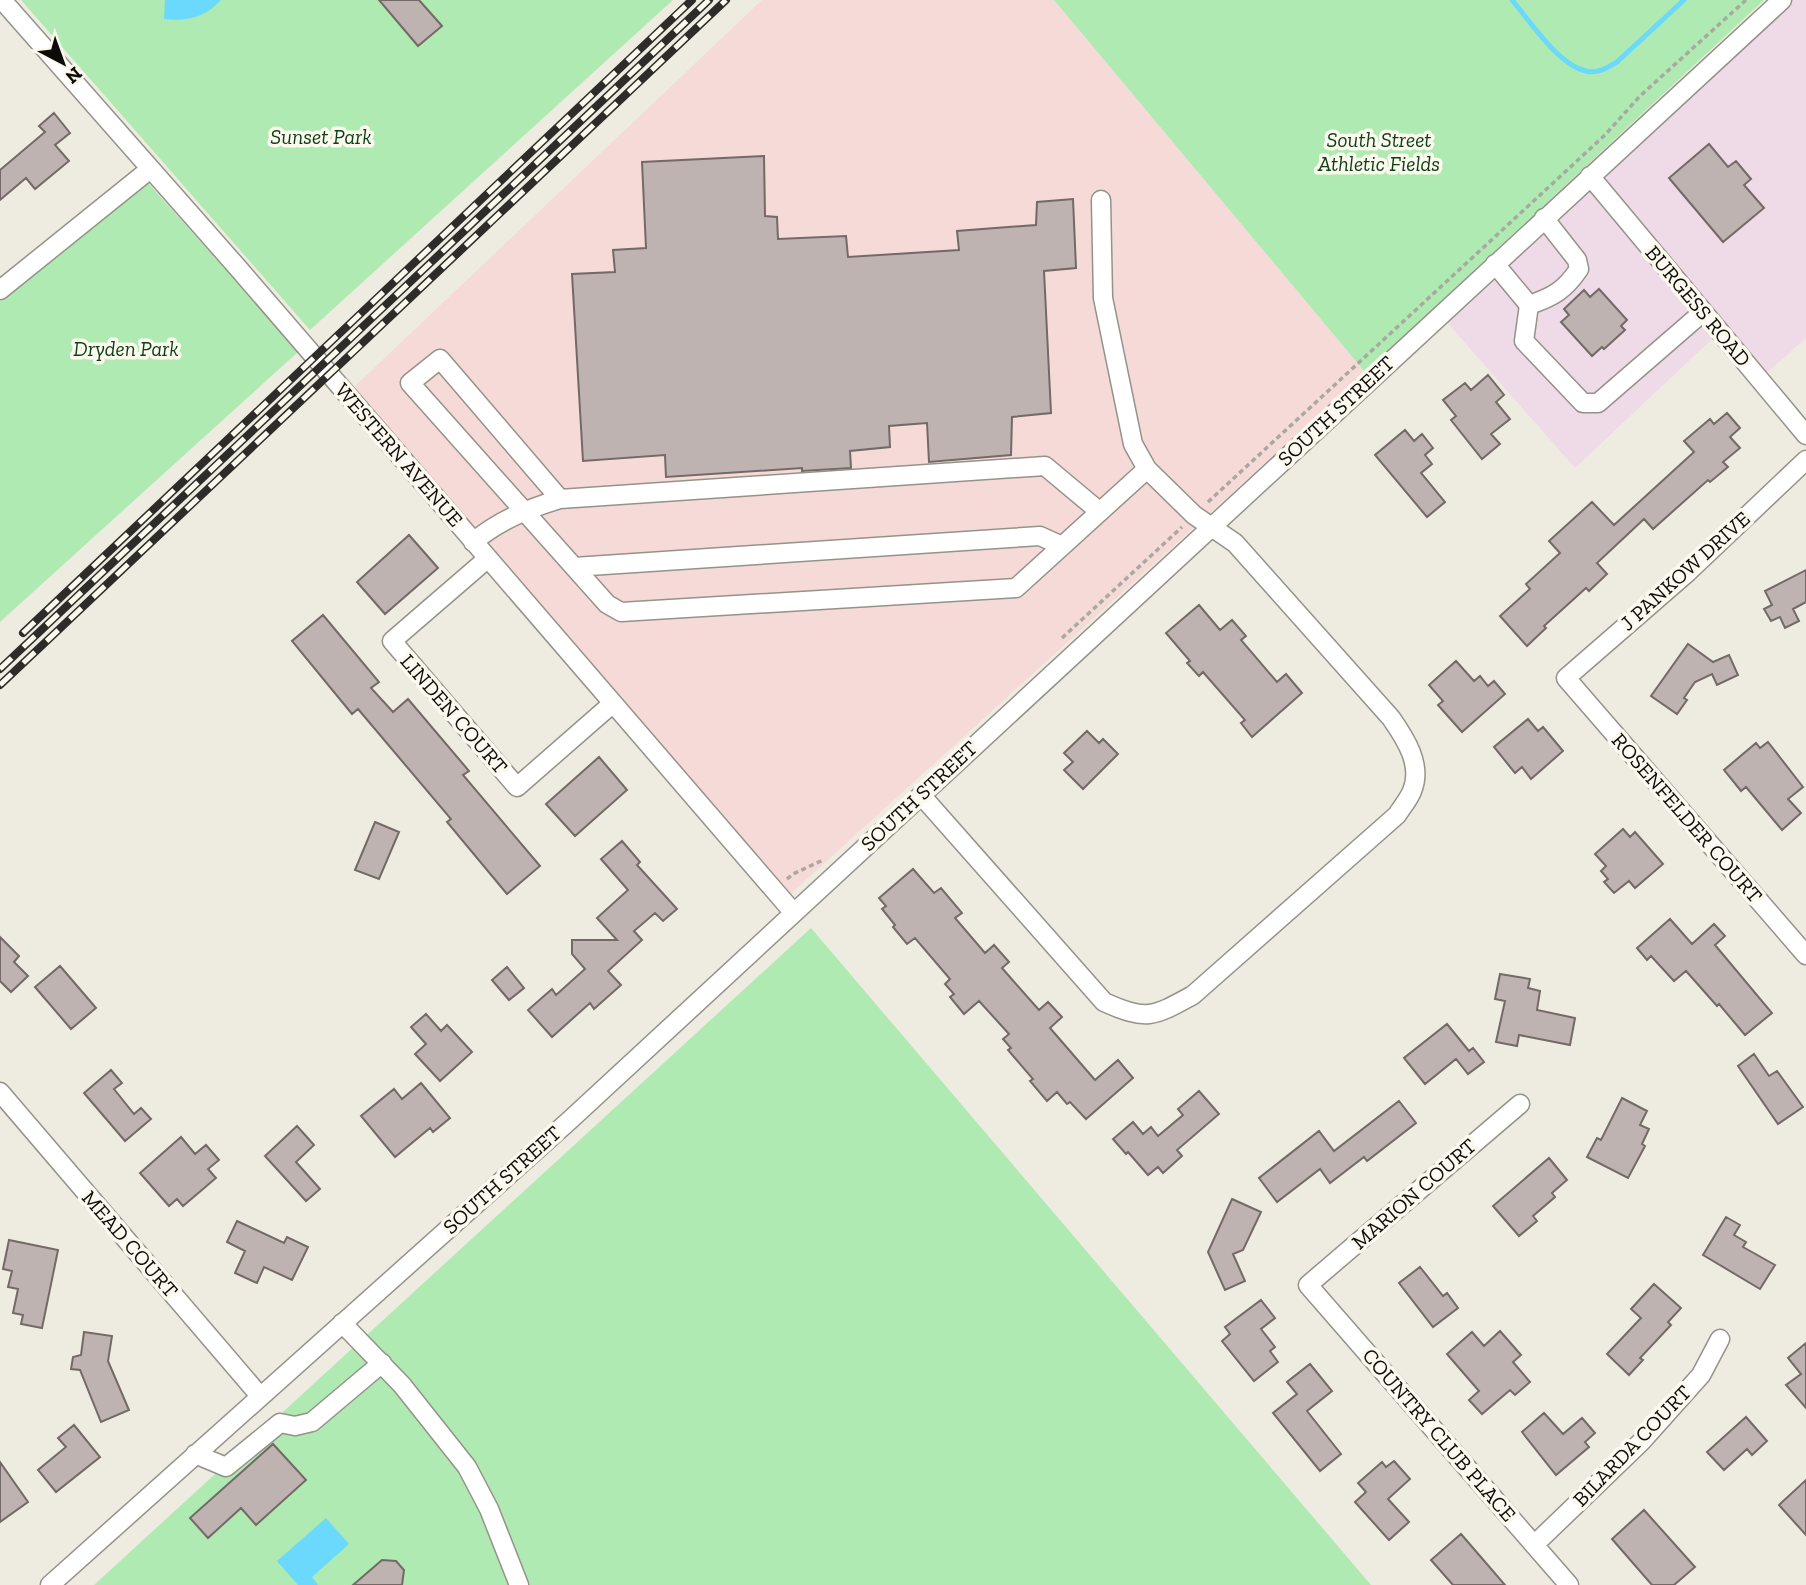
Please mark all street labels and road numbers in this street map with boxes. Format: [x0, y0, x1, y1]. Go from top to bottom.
street label: BURGESS ROAD [1640, 240, 1756, 371]
street label: SOUTH STREET [1272, 350, 1399, 471]
street label: WESTERN AVENUE [330, 378, 469, 532]
street label: J PANKOW DRIVE [1615, 506, 1755, 635]
street label: LINDEN COURT [396, 649, 513, 779]
street label: ROSENFELDER COURT [1607, 728, 1768, 908]
street label: SOUTH STREET [855, 735, 982, 856]
street label: SOUTH STREET [438, 1120, 566, 1239]
street label: MARION COURT [1346, 1133, 1481, 1254]
street label: MEAD COURT [77, 1185, 184, 1302]
street label: COUNTRY CLUB PLACE [1357, 1343, 1521, 1526]
street label: BILARDA COURT [1567, 1380, 1696, 1511]

